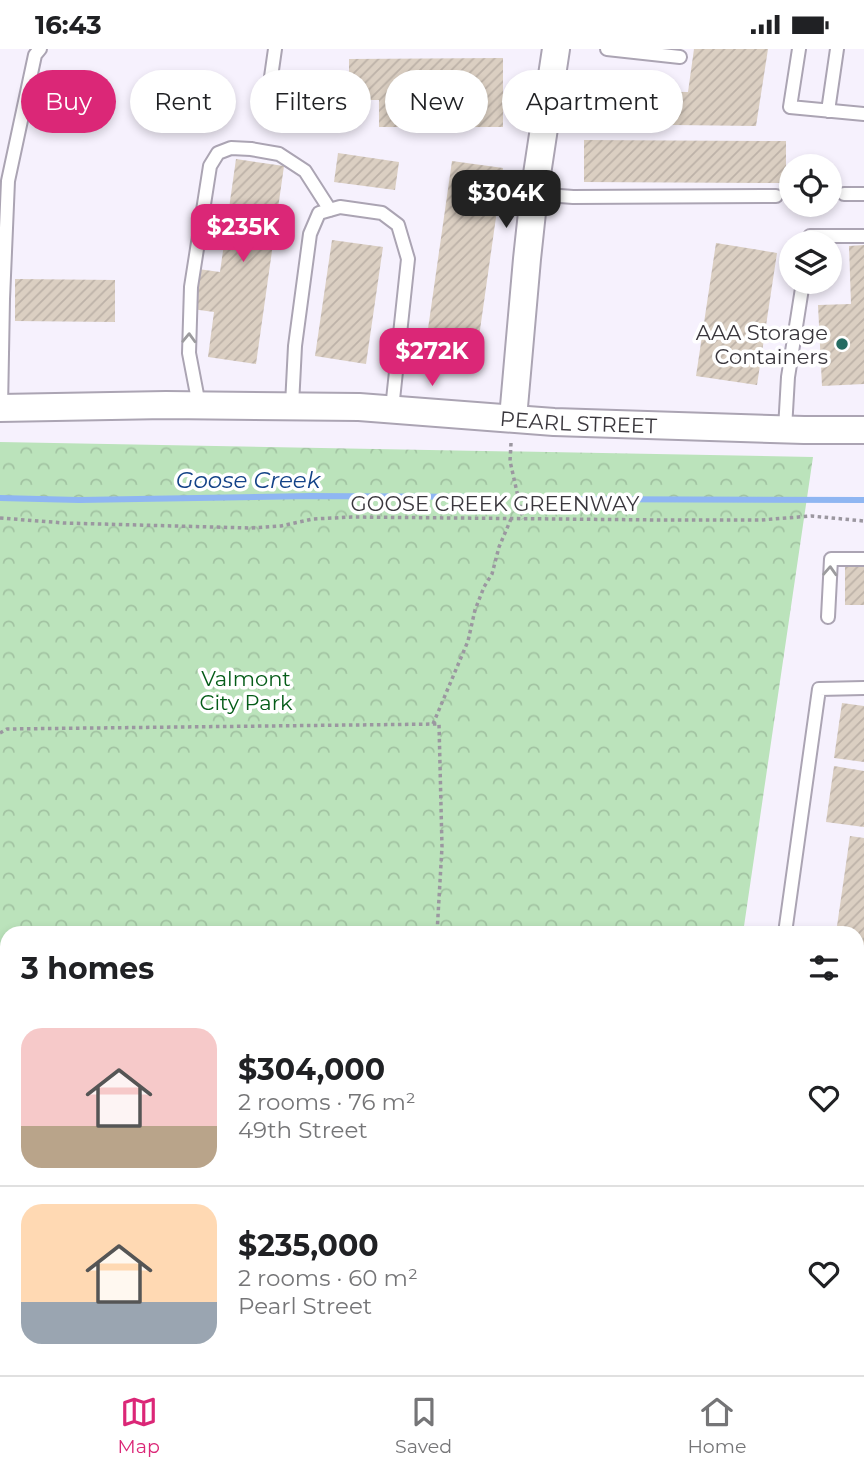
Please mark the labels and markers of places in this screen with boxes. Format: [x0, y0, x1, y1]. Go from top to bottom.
pin: $304K [457, 171, 555, 230]
pin: $235K [194, 205, 292, 264]
place label: AAA Storage Containers [696, 320, 828, 369]
pin: $272K [383, 329, 481, 388]
marker: AAA Storage Containers [834, 336, 850, 352]

